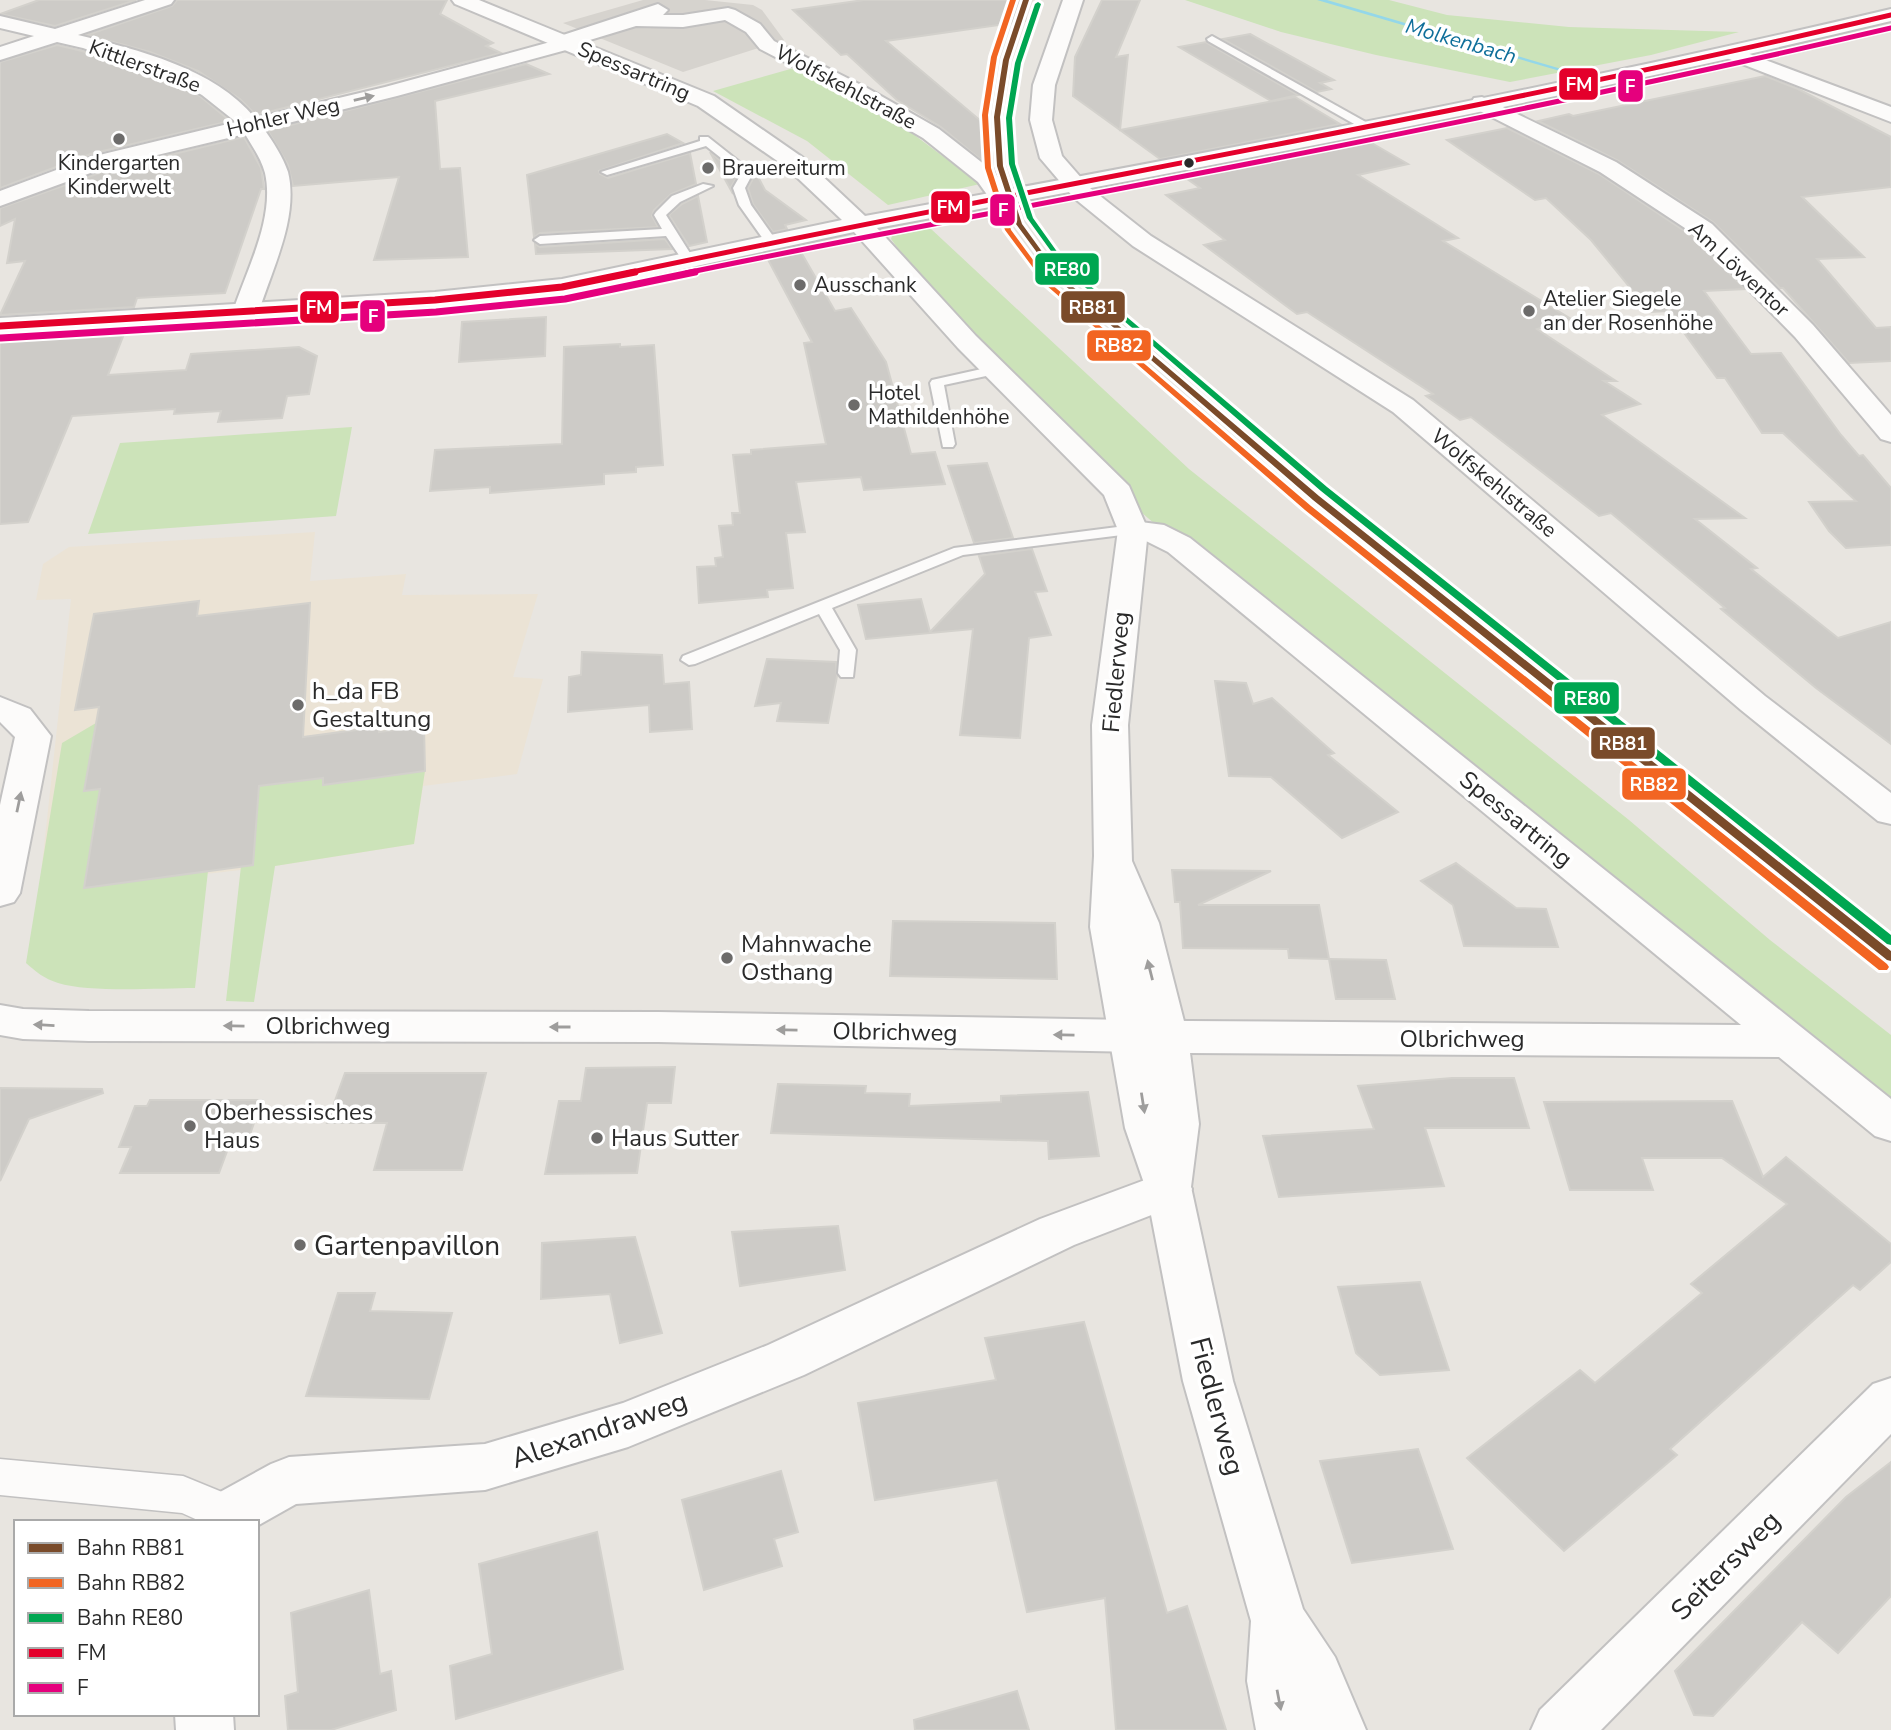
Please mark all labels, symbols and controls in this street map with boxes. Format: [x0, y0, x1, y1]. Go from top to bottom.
water label: Molkenbach [1402, 12, 1520, 70]
street label: Kittlerstraße [85, 33, 205, 99]
street label: Spessartring [573, 35, 695, 107]
street label: Wolfskehlstraße [771, 38, 921, 136]
line badge: FM [1558, 67, 1599, 101]
line badge: F [1617, 69, 1644, 103]
text: FM [1565, 72, 1593, 98]
text: F [1625, 74, 1636, 100]
street label: Hohler Weg [224, 90, 342, 144]
one-way arrow [353, 92, 375, 103]
marker: Kindergarten Kinderwelt [111, 131, 127, 147]
place label: Kindergarten Kinderwelt [58, 149, 180, 201]
place label: Brauereiturm [722, 154, 846, 182]
unlabelled marker [1182, 156, 1196, 170]
marker: Brauereiturm [700, 160, 716, 176]
line badge: FM [930, 190, 971, 224]
line badge: F [989, 193, 1016, 227]
text: FM [936, 195, 964, 221]
text: F [998, 198, 1009, 224]
street label: Am Löwentor [1682, 215, 1796, 323]
line badge: RE80 [1034, 252, 1100, 286]
text: RE80 [1043, 257, 1091, 283]
place label: Ausschank [814, 271, 917, 299]
marker: Ausschank [792, 277, 808, 293]
place label: Atelier Siegele an der Rosenhöhe [1543, 285, 1713, 337]
line badge: FM [299, 290, 340, 324]
line badge: RB81 [1060, 290, 1126, 324]
text: FM [305, 295, 333, 321]
text: RB81 [1069, 295, 1117, 321]
line badge: F [359, 299, 386, 333]
marker: Atelier Siegele an der Rosenhöhe [1521, 303, 1537, 319]
text: F [368, 304, 379, 330]
line badge: RB82 [1086, 329, 1152, 362]
text: RB82 [1095, 333, 1143, 359]
place label: Hotel Mathildenhöhe [868, 379, 1009, 431]
marker: Hotel Mathildenhöhe [846, 397, 862, 413]
street label: Wolfskehlstraße [1425, 422, 1563, 544]
street label: Fiedlerweg [1095, 610, 1137, 734]
place label: h_da FB Gestaltung [312, 675, 431, 735]
line badge: RE80 [1553, 681, 1620, 715]
text: RE80 [1563, 686, 1611, 712]
marker: h_da FB Gestaltung [290, 697, 306, 713]
line badge: RB81 [1590, 726, 1656, 760]
text: RB81 [1599, 731, 1647, 757]
street label: Spessartring [1453, 764, 1579, 874]
line badge: RB82 [1621, 767, 1687, 801]
text: RB82 [1630, 772, 1678, 798]
one-way arrow [13, 791, 24, 813]
place label: Mahnwache Osthang [741, 928, 872, 988]
marker: Mahnwache Osthang [719, 950, 735, 966]
one-way arrow [1144, 959, 1155, 981]
street label: Olbrichweg [265, 1010, 391, 1042]
street label: Olbrichweg [832, 1015, 958, 1049]
one-way arrow [33, 1019, 55, 1030]
one-way arrow [223, 1020, 245, 1031]
one-way arrow [548, 1021, 570, 1033]
street label: Olbrichweg [1399, 1023, 1525, 1055]
one-way arrow [776, 1024, 798, 1035]
one-way arrow [1052, 1029, 1074, 1040]
one-way arrow [1138, 1092, 1149, 1114]
place label: Oberhessisches Haus [204, 1096, 373, 1156]
marker: Oberhessisches Haus [182, 1118, 198, 1134]
place label: Haus Sutter [611, 1122, 740, 1154]
marker: Haus Sutter [589, 1130, 605, 1146]
place label: Gartenpavillon [314, 1227, 500, 1265]
marker: Gartenpavillon [292, 1237, 308, 1253]
street label: Fiedlerweg [1180, 1333, 1254, 1480]
street label: Alexandraweg [506, 1382, 693, 1478]
street label: Seitersweg [1662, 1502, 1789, 1629]
legend [14, 1520, 259, 1716]
text: Bahn RB81 [77, 1534, 185, 1562]
text: Bahn RB82 [77, 1569, 185, 1597]
text: Bahn RE80 [77, 1604, 183, 1632]
text: FM [77, 1639, 106, 1667]
text: F [77, 1674, 89, 1702]
one-way arrow [1274, 1689, 1285, 1711]

